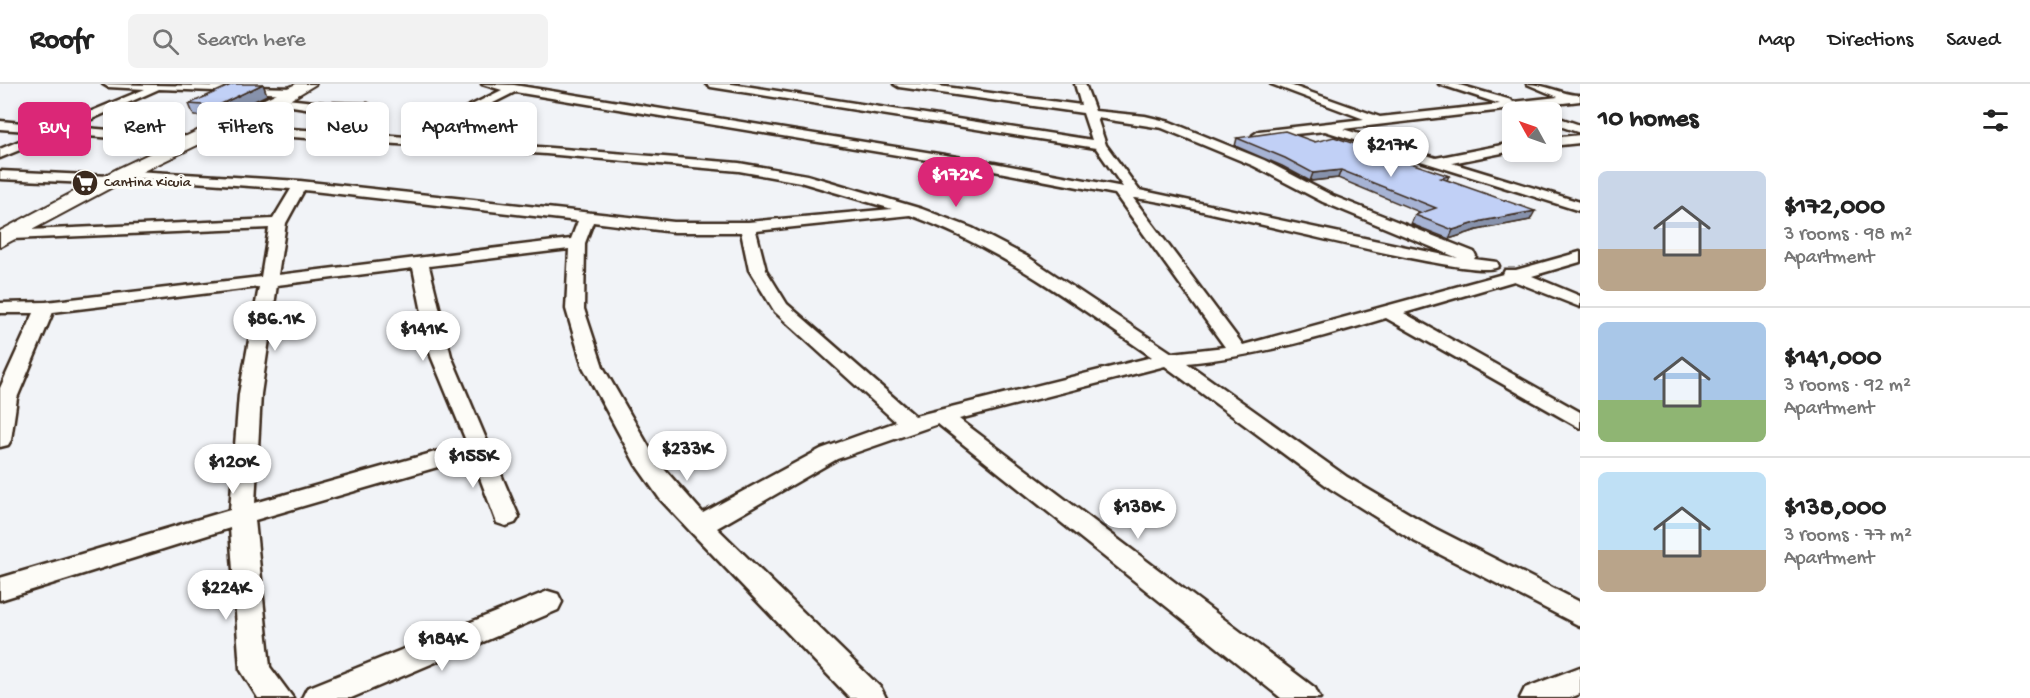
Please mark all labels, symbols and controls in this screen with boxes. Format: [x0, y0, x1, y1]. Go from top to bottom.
search box [128, 14, 548, 68]
text: Roofr [30, 25, 92, 58]
icon: search [149, 25, 182, 58]
text: Search here [197, 28, 306, 54]
text: Map [1758, 29, 1795, 54]
text: Directions [1828, 29, 1913, 54]
text: Saved [1946, 29, 2000, 54]
chip: Buy [18, 102, 91, 156]
chip: Rent [103, 102, 185, 156]
chip: Filters [197, 102, 294, 156]
chip: New [306, 102, 389, 156]
chip: Apartment [401, 102, 537, 156]
north arrow [1502, 102, 1562, 162]
map controls [1502, 102, 1562, 162]
icon: filters [1979, 104, 2012, 137]
text: 10 homes [1598, 105, 1698, 136]
pin: $217K [1349, 127, 1433, 178]
text: $217K [1367, 135, 1415, 158]
pin: $172K [914, 157, 998, 208]
text: $172K [932, 165, 980, 188]
supermarket icon: Cantina Kicuia [70, 168, 100, 198]
place label: Cantina Kicuia [104, 174, 192, 192]
text: $172,000 [1784, 193, 1885, 224]
icon: home [1646, 195, 1718, 267]
text: 3 rooms · 98 m² [1784, 224, 1912, 247]
text: Apartment [1784, 247, 1874, 270]
pin: $86.1K [226, 301, 324, 352]
text: $86.1K [247, 309, 303, 332]
pin: $141K [381, 311, 465, 362]
text: $141K [400, 319, 446, 342]
text: $141,000 [1784, 344, 1881, 375]
icon: home [1646, 346, 1718, 418]
text: 3 rooms · 92 m² [1784, 375, 1911, 398]
text: Apartment [1784, 398, 1874, 421]
pin: $233K [645, 431, 729, 482]
pin: $155K [431, 438, 515, 489]
text: $233K [662, 439, 712, 462]
pin: $120K [191, 444, 275, 495]
text: $155K [448, 446, 498, 469]
text: $120K [208, 452, 258, 475]
pin: $138K [1096, 489, 1180, 540]
text: $138,000 [1784, 494, 1886, 525]
icon: home [1646, 496, 1718, 568]
text: $138K [1113, 497, 1163, 520]
text: 3 rooms · 77 m² [1784, 525, 1912, 548]
text: Apartment [1784, 548, 1874, 571]
pin: $224K [184, 570, 268, 621]
text: $224K [201, 578, 251, 601]
pin: $184K [400, 621, 484, 672]
text: $184K [418, 629, 466, 652]

